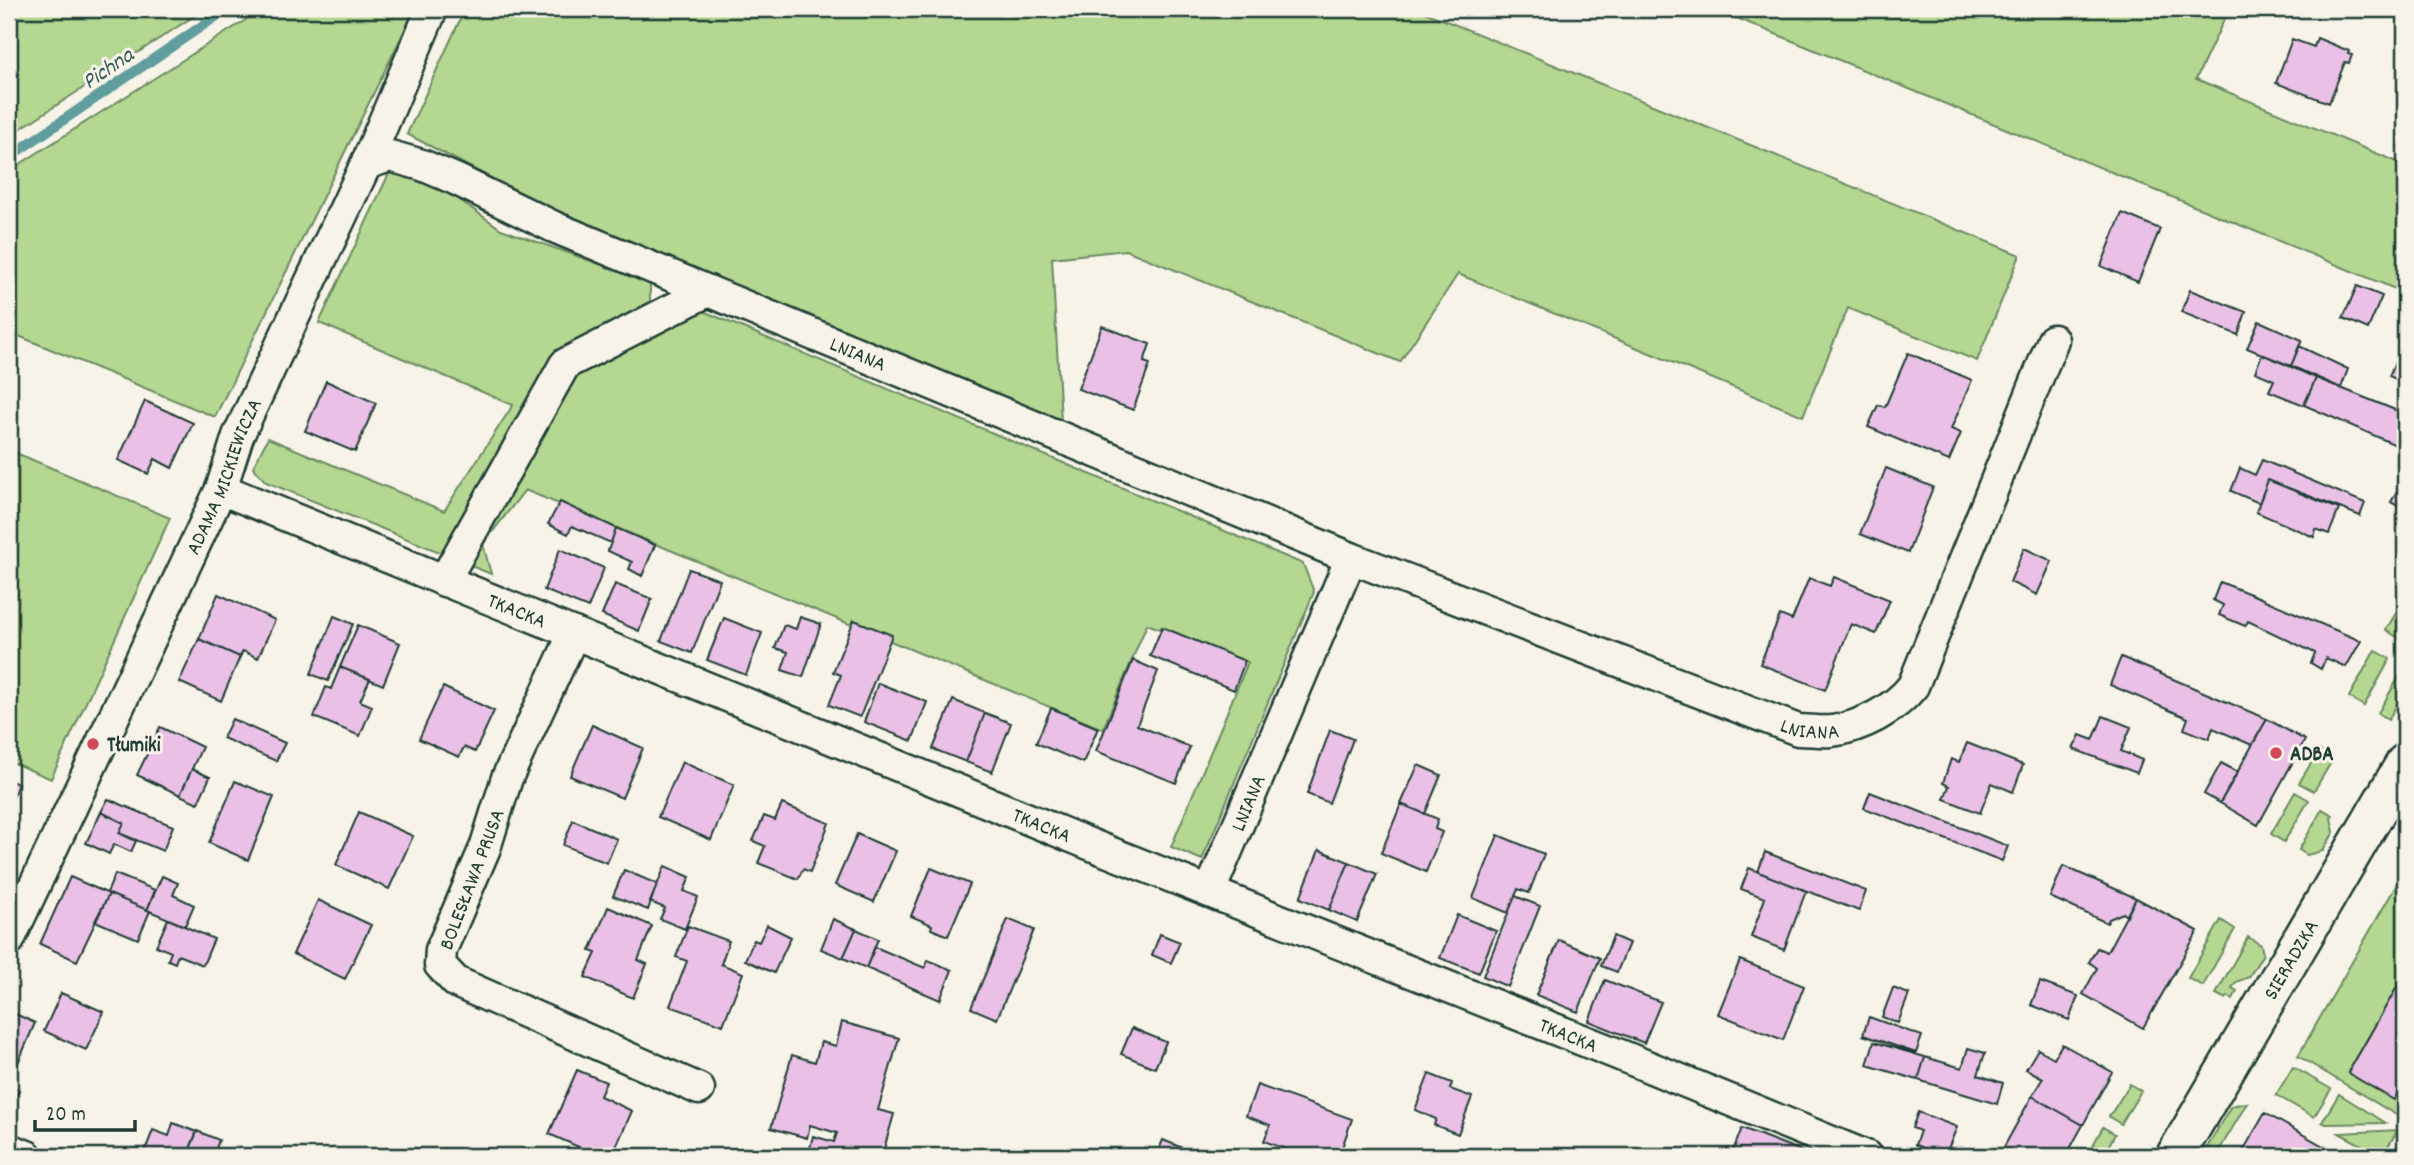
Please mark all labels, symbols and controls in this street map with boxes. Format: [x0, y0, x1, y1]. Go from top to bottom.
water label: Pichna [77, 40, 142, 99]
street label: LNIANA [824, 331, 890, 381]
street label: ADAMA MICKIEWICZA [180, 394, 272, 561]
street label: TKACKA [482, 587, 550, 638]
street label: LNIANA [1775, 712, 1842, 749]
place label: Tłumiki [107, 732, 161, 762]
marker: Tłumiki [85, 736, 101, 752]
place label: ADBA [2290, 741, 2334, 771]
marker: ADBA [2268, 745, 2284, 761]
street label: LNIANA [1225, 771, 1275, 837]
street label: TKACKA [1007, 802, 1075, 853]
street label: BOLESŁAWA PRUSA [433, 805, 514, 955]
street label: SIERADZKA [2258, 915, 2328, 1006]
street label: TKACKA [1534, 1012, 1602, 1063]
scale bar [35, 1088, 135, 1132]
text: 20 m [46, 1101, 86, 1131]

